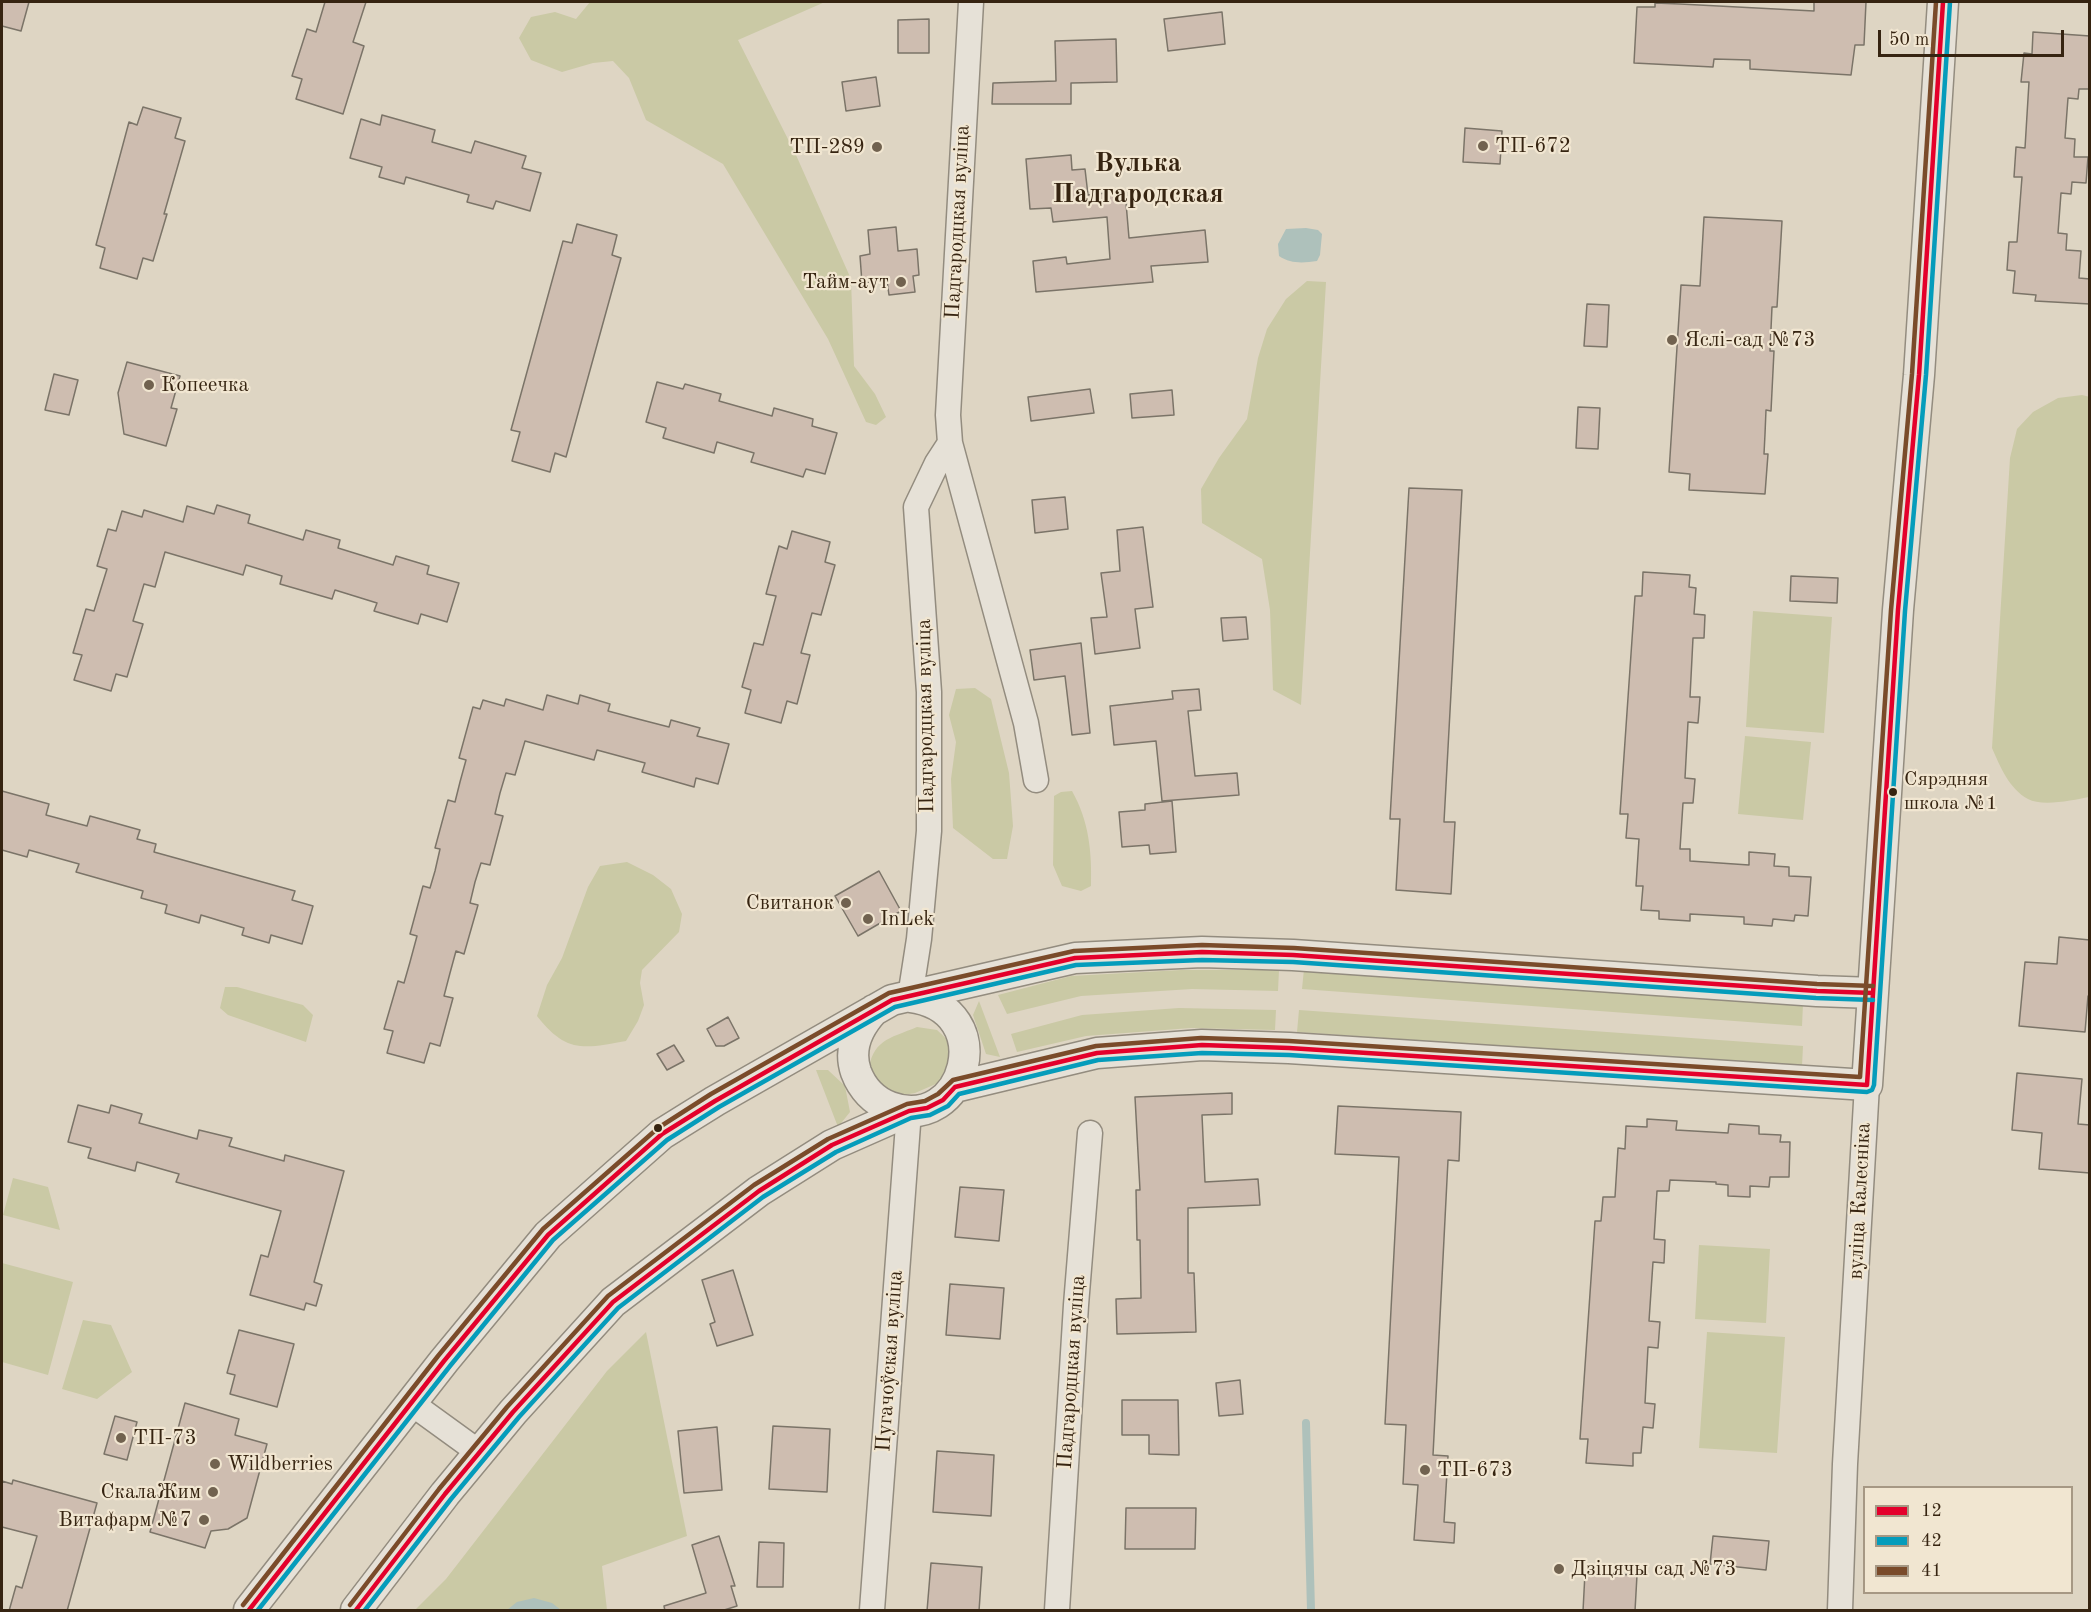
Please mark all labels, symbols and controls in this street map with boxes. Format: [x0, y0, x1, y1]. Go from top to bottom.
scale bar [1881, 18, 2067, 56]
text: 50 m [1889, 31, 1929, 49]
street label: Падгародцкая вуліца [940, 124, 976, 320]
place label: ТП-672 [1495, 133, 1571, 159]
place label: ТП-289 [789, 134, 865, 160]
marker: ТП-672 [1476, 139, 1490, 153]
marker: ТП-289 [870, 140, 884, 154]
district label: Вулька Падгародская [1052, 148, 1224, 211]
place label: Тайм-аут [802, 269, 889, 295]
marker: Тайм-аут [894, 275, 908, 289]
place label: Яслі-сад №73 [1684, 327, 1815, 353]
marker: Яслі-сад №73 [1665, 333, 1679, 347]
place label: Копеечка [161, 372, 249, 398]
marker: Копеечка [142, 378, 156, 392]
street label: Падгародцкая вуліца [912, 619, 940, 813]
place label: Сярэдняя школа №1 [1904, 768, 1998, 815]
marker: Сярэдняя школа №1 [1887, 786, 1899, 798]
place label: Свитанок [746, 890, 834, 916]
marker: Свитанок [839, 896, 853, 910]
place label: InLek [880, 906, 934, 932]
marker: InLek [861, 912, 875, 926]
unlabelled marker [652, 1122, 664, 1134]
street label: вуліца Калесніка [1843, 1122, 1877, 1280]
street label: Пугачоўская вуліца [871, 1269, 909, 1453]
street label: Падгародцкая вуліца [1053, 1274, 1091, 1470]
place label: ТП-73 [133, 1425, 197, 1451]
marker: ТП-73 [114, 1431, 128, 1445]
place label: Wildberries [227, 1451, 333, 1477]
marker: Wildberries [208, 1457, 222, 1471]
place label: ТП-673 [1437, 1457, 1513, 1483]
marker: ТП-673 [1418, 1463, 1432, 1477]
place label: СкалаЖим [100, 1479, 201, 1505]
marker: СкалаЖим [206, 1485, 220, 1499]
legend [1863, 1486, 2073, 1594]
text: 12 [1921, 1502, 1942, 1520]
place label: Витафарм №7 [58, 1507, 192, 1533]
marker: Витафарм №7 [197, 1513, 211, 1527]
text: 42 [1921, 1532, 1942, 1550]
place label: Дзіцячы сад №73 [1571, 1556, 1736, 1582]
marker: Дзіцячы сад №73 [1552, 1562, 1566, 1576]
text: 41 [1921, 1562, 1942, 1580]

